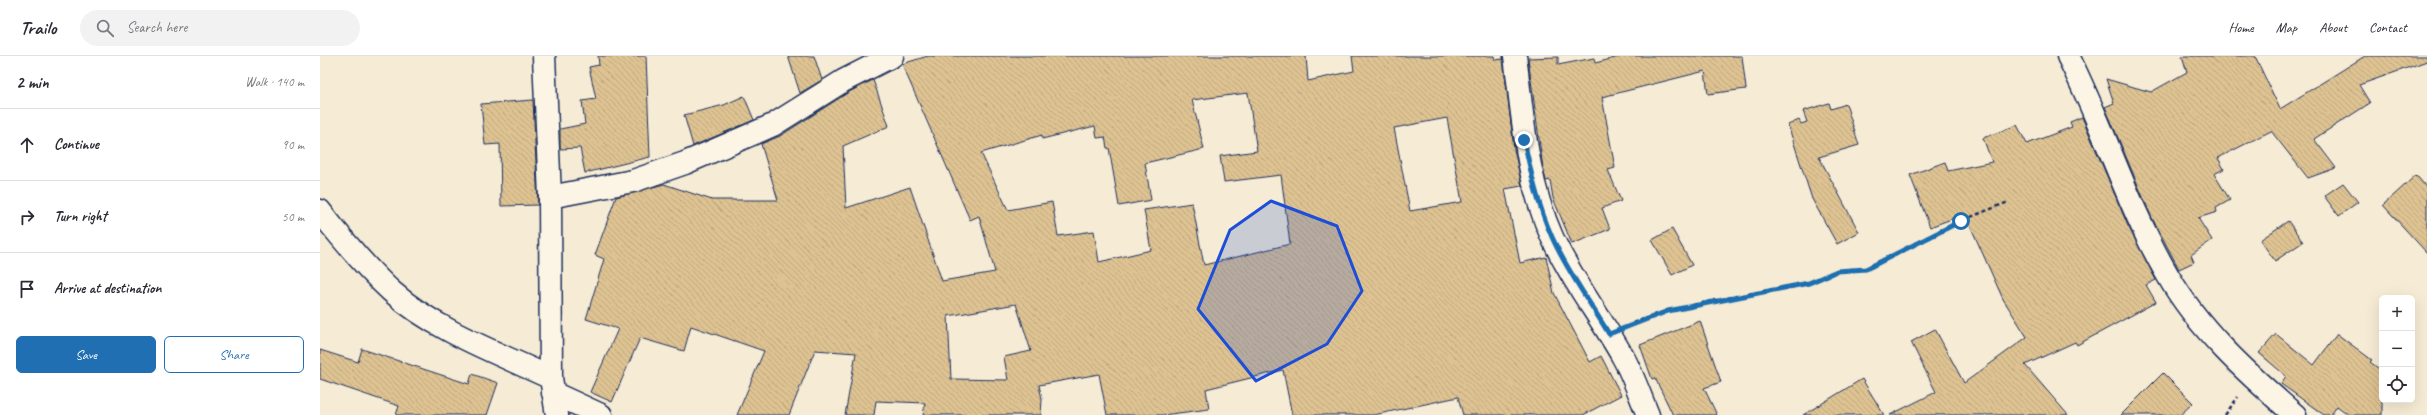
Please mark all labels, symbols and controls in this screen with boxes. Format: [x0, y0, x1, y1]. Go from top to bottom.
search box [80, 10, 360, 46]
text: Trailo [20, 16, 56, 40]
icon: search [94, 17, 116, 39]
text: Search here [126, 18, 188, 37]
text: Home [2228, 19, 2254, 36]
text: Map [2276, 19, 2297, 36]
text: About [2319, 19, 2347, 36]
text: Contact [2369, 19, 2407, 36]
text: 2 min [16, 72, 49, 93]
text: Walk · 140 m [245, 74, 304, 90]
route end [1515, 131, 1533, 149]
icon: ahead [16, 134, 38, 156]
text: Continue [54, 135, 99, 154]
text: 90 m [282, 137, 304, 153]
icon: right [16, 206, 38, 228]
text: Turn right [54, 207, 107, 226]
text: 50 m [282, 209, 304, 225]
route start [1952, 212, 1970, 230]
icon: arrive [16, 278, 38, 300]
text: Arrive at destination [54, 279, 161, 298]
map controls [2379, 295, 2415, 403]
button: + [2379, 295, 2415, 331]
button: − [2379, 331, 2415, 367]
button: Save [16, 336, 156, 373]
button: Share [164, 336, 304, 373]
button: locate [2379, 367, 2415, 403]

